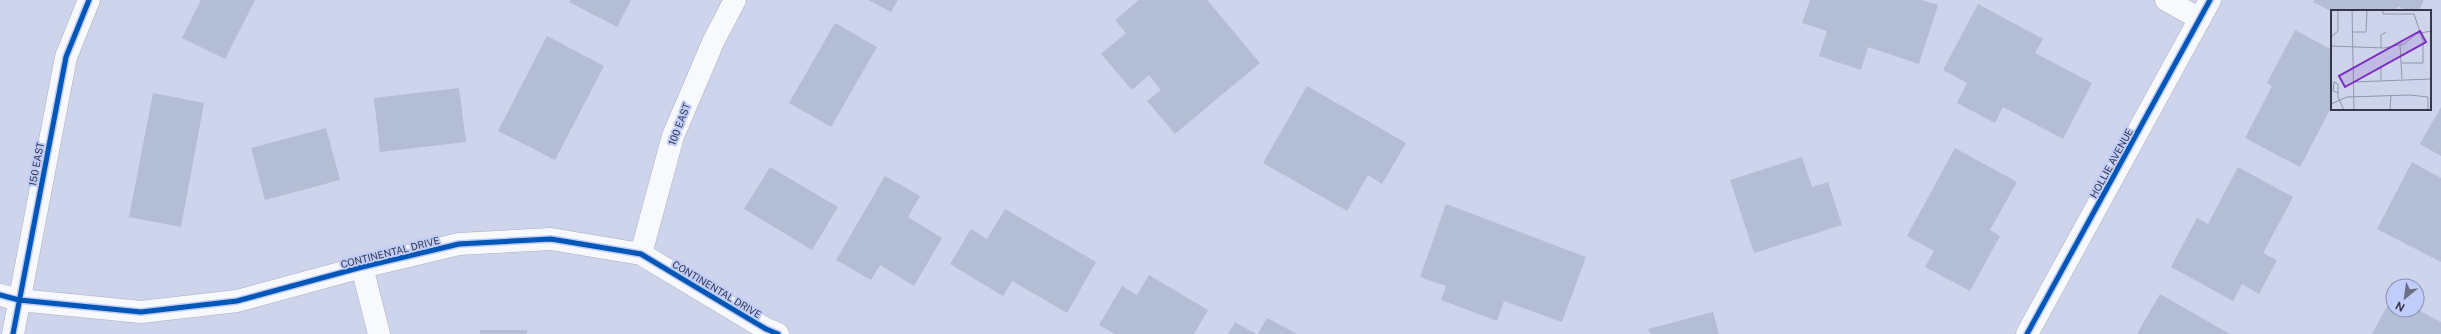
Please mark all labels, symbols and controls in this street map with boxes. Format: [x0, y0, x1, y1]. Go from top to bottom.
inset map [2331, 10, 2431, 110]
street label: 100 EAST [665, 101, 693, 147]
street label: HOLLIE AVENUE [2087, 126, 2135, 200]
street label: 150 EAST [26, 141, 46, 187]
street label: CONTINENTAL DRIVE [339, 234, 441, 270]
street label: CONTINENTAL DRIVE [670, 258, 764, 320]
north arrow [2385, 278, 2425, 318]
text: N [2393, 299, 2407, 314]

